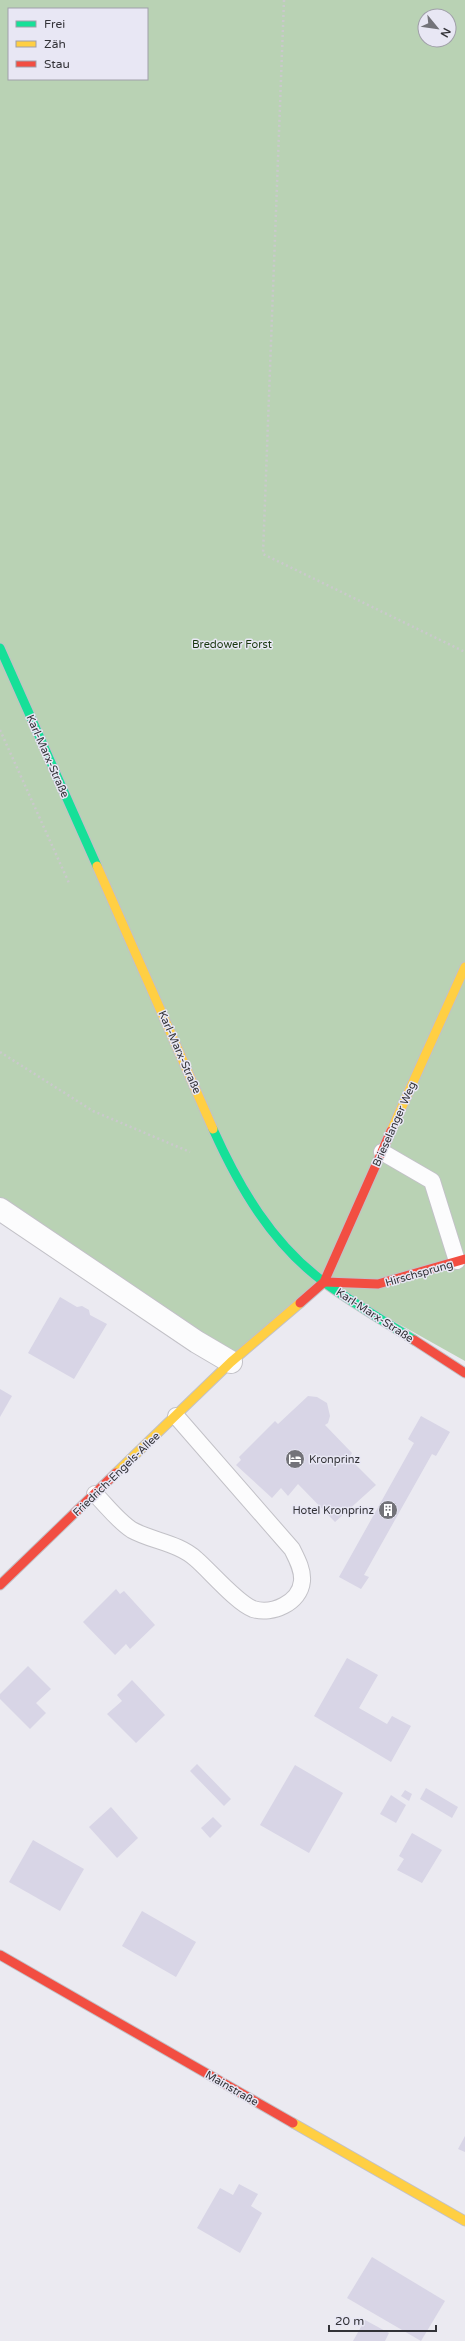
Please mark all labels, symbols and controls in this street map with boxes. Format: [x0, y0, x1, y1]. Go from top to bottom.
legend [8, 8, 148, 80]
north arrow [417, 8, 457, 48]
text: Frei [44, 17, 65, 31]
text: N [437, 26, 453, 40]
text: Zäh [44, 37, 66, 51]
text: Stau [44, 57, 70, 71]
park label: Bredower Forst [192, 638, 272, 651]
street label: Karl-Marx-Straße [23, 713, 72, 800]
street label: Karl-Marx-Straße [155, 1009, 204, 1096]
street label: Brieselanger Weg [370, 1080, 419, 1169]
street label: Hirschsprung [384, 1258, 455, 1289]
street label: Karl-Marx-Straße [334, 1286, 416, 1345]
street label: Friedrich-Engels-Allee [70, 1429, 162, 1519]
hotel icon: Kronprinz [284, 1448, 306, 1470]
place label: Kronprinz [309, 1453, 360, 1466]
building icon: Hotel Kronprinz [377, 1499, 399, 1521]
place label: Hotel Kronprinz [292, 1504, 375, 1517]
street label: Mainstraße [203, 2068, 261, 2109]
scale bar [329, 2307, 436, 2333]
text: 20 m [335, 2314, 364, 2328]

